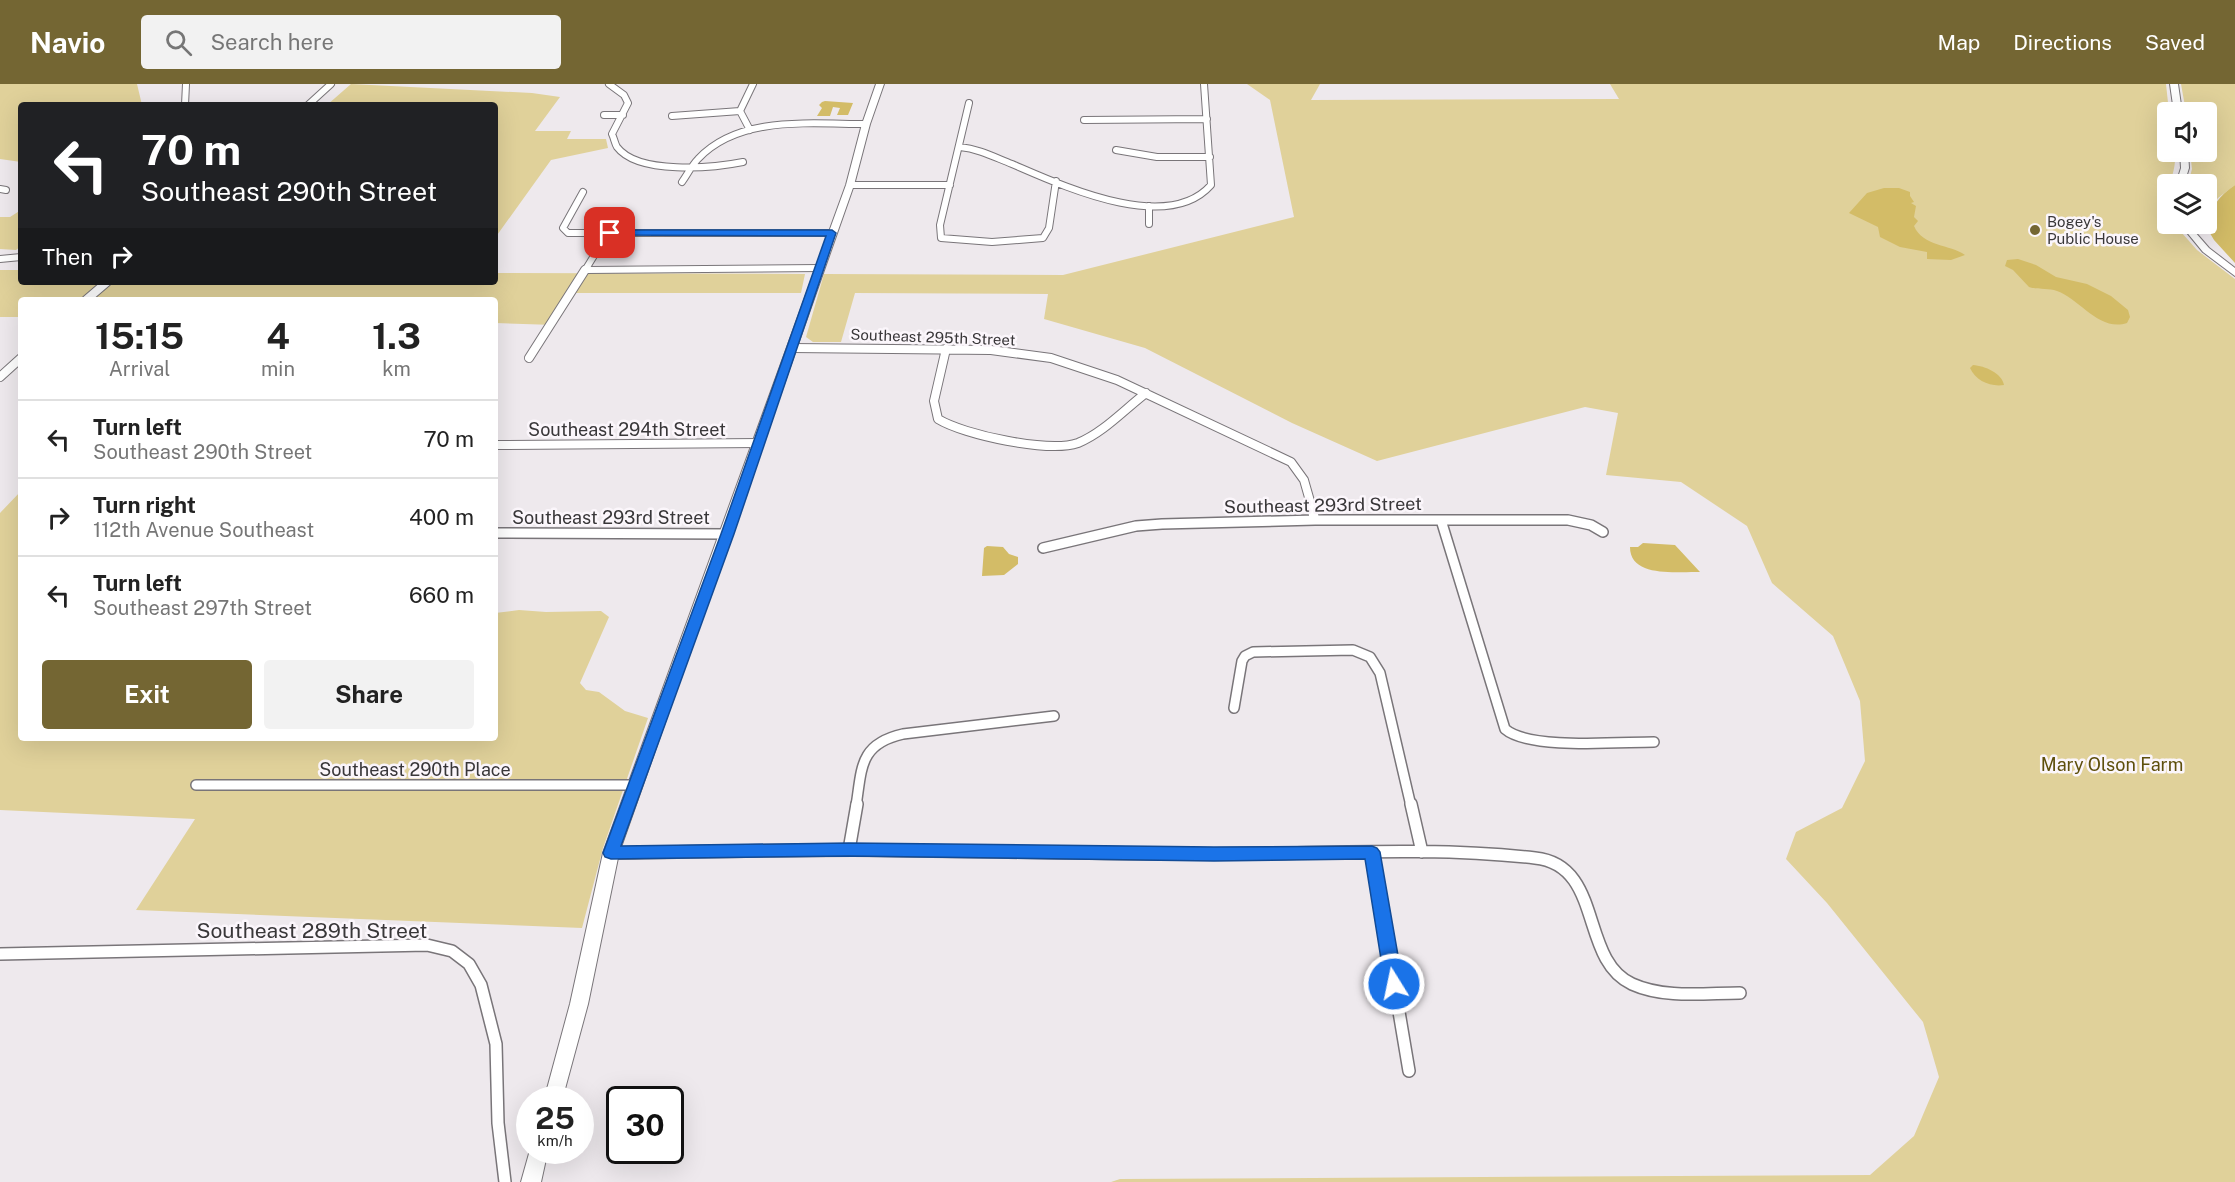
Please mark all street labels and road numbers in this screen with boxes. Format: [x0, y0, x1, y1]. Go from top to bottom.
street label: Southeast 295th Street [850, 326, 1016, 348]
street label: Southeast 294th Street [528, 419, 726, 440]
street label: Southeast 293rd Street [1224, 493, 1422, 517]
street label: Southeast 293rd Street [512, 507, 710, 528]
street label: Southeast 290th Place [319, 759, 511, 780]
street label: Southeast 289th Street [196, 918, 428, 943]

